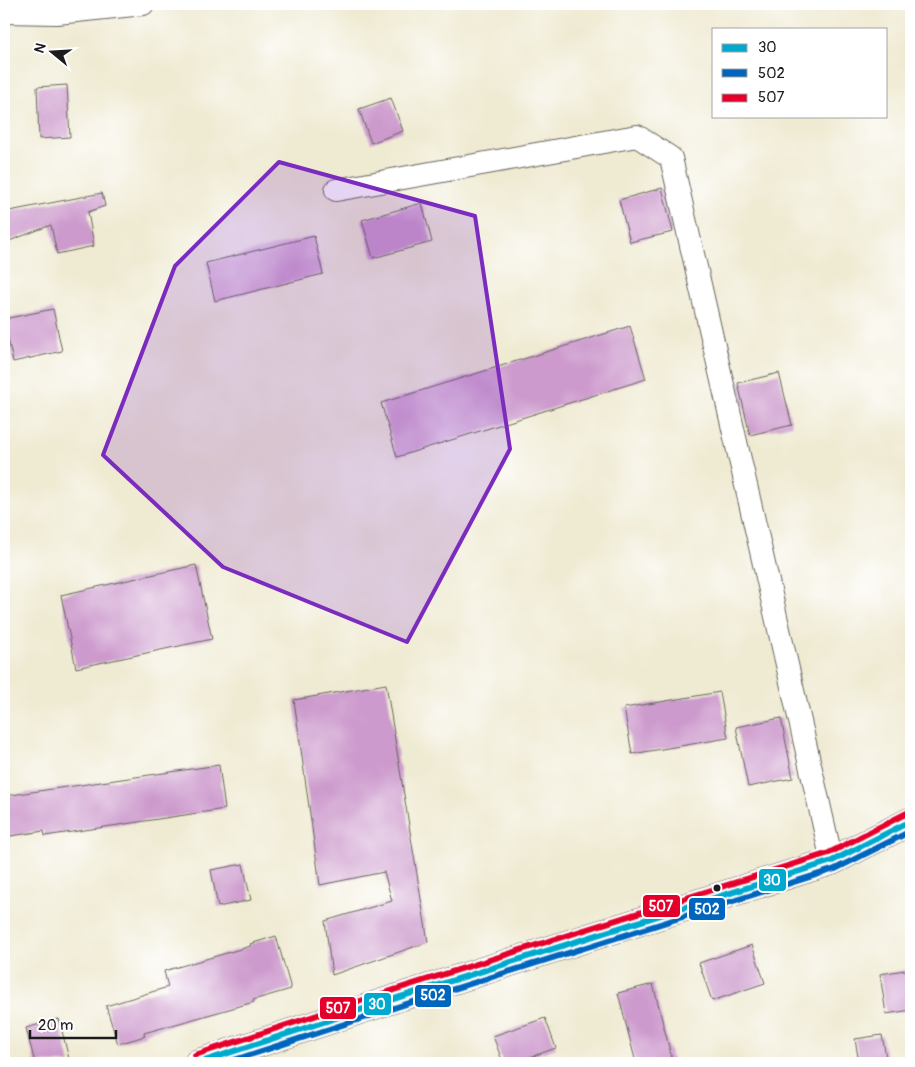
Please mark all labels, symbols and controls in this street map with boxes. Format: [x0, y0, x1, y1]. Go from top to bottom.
north arrow [28, 28, 78, 78]
legend [712, 28, 888, 118]
text: 30 [758, 38, 777, 57]
text: N [31, 41, 50, 55]
text: 502 [758, 64, 785, 83]
text: 507 [758, 88, 784, 107]
line badge: 30 [758, 868, 787, 892]
text: 30 [763, 872, 781, 889]
unlabelled marker [712, 883, 722, 893]
line badge: 507 [642, 894, 681, 918]
line badge: 502 [688, 897, 726, 921]
text: 507 [649, 898, 674, 915]
text: 502 [695, 901, 720, 918]
line badge: 502 [414, 984, 452, 1008]
text: 502 [421, 987, 446, 1004]
line badge: 30 [363, 992, 392, 1016]
line badge: 507 [319, 996, 357, 1020]
text: 30 [368, 996, 386, 1013]
text: 507 [326, 1000, 351, 1017]
scale bar [30, 1007, 116, 1039]
text: 20 m [38, 1016, 73, 1035]

